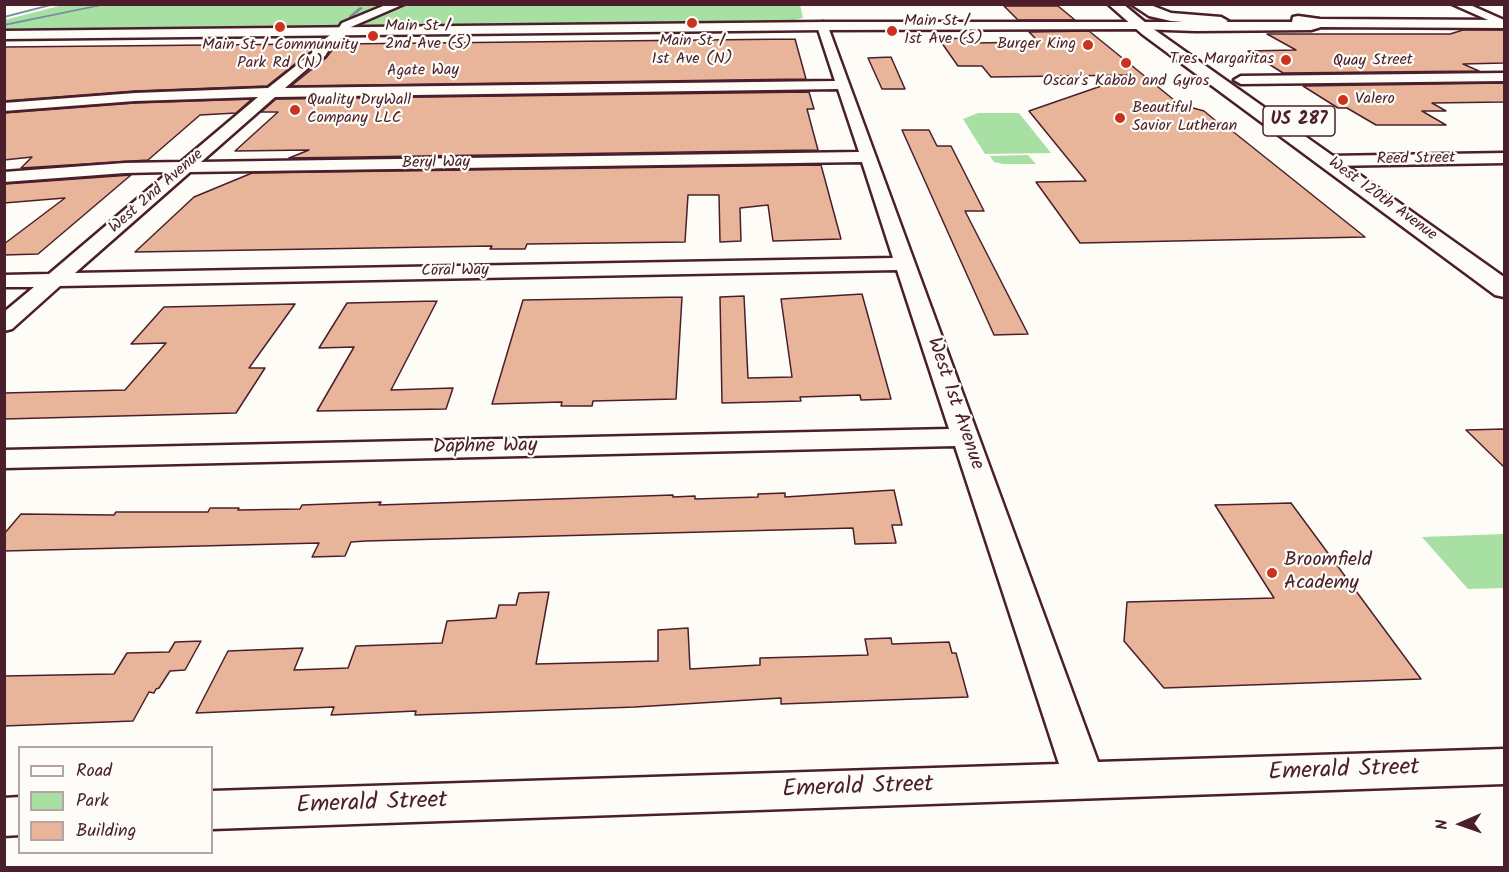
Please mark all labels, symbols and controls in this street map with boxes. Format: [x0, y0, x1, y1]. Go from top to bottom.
place label: Main St / 1st Ave (S) [904, 12, 983, 50]
marker: Main St / 1st Ave (N) [685, 16, 699, 30]
place label: Main St / 2nd Ave (S) [385, 17, 472, 55]
marker: Main St / Communuity Park Rd (N) [273, 20, 287, 34]
marker: Main St / 1st Ave (S) [885, 24, 899, 38]
marker: Main St / 2nd Ave (S) [366, 29, 380, 43]
place label: Main St / 1st Ave (N) [651, 32, 733, 70]
place label: Burger King [997, 35, 1076, 55]
place label: Main St / Communuity Park Rd (N) [202, 36, 358, 74]
marker: Burger King [1081, 38, 1095, 52]
place label: Tres Margaritas [1170, 50, 1274, 70]
street label: Quay Street [1333, 52, 1413, 72]
marker: Tres Margaritas [1279, 53, 1293, 67]
marker: Oscar's Kabob and Gyros [1119, 56, 1133, 70]
street label: Agate Way [387, 62, 459, 82]
place label: Oscar's Kabob and Gyros [1043, 72, 1209, 92]
place label: Valero [1355, 90, 1395, 110]
place label: Quality DryWall Company LLC [307, 91, 411, 129]
marker: Valero [1336, 93, 1350, 107]
place label: Beautiful Savior Lutheran [1132, 99, 1237, 137]
marker: Quality DryWall Company LLC [288, 103, 302, 117]
road number: US 287 [1263, 106, 1335, 136]
marker: Beautiful Savior Lutheran [1113, 111, 1127, 125]
street label: West 2nd Avenue [106, 146, 208, 238]
street label: Reed Street [1376, 150, 1456, 170]
street label: Beryl Way [402, 154, 470, 174]
street label: West 120th Avenue [1324, 154, 1440, 246]
street label: Coral Way [421, 262, 489, 282]
street label: West 1st Avenue [920, 335, 988, 473]
street label: Daphne Way [432, 435, 538, 461]
place label: Broomfield Academy [1284, 550, 1372, 597]
marker: Broomfield Academy [1265, 566, 1279, 580]
legend [18, 746, 213, 854]
street label: Emerald Street [1268, 755, 1420, 789]
text: Road [76, 757, 112, 786]
street label: Emerald Street [782, 772, 934, 806]
text: Park [76, 787, 109, 816]
street label: Emerald Street [296, 788, 448, 822]
north arrow [1431, 794, 1491, 854]
text: Building [76, 817, 136, 846]
text: N [1430, 819, 1455, 830]

